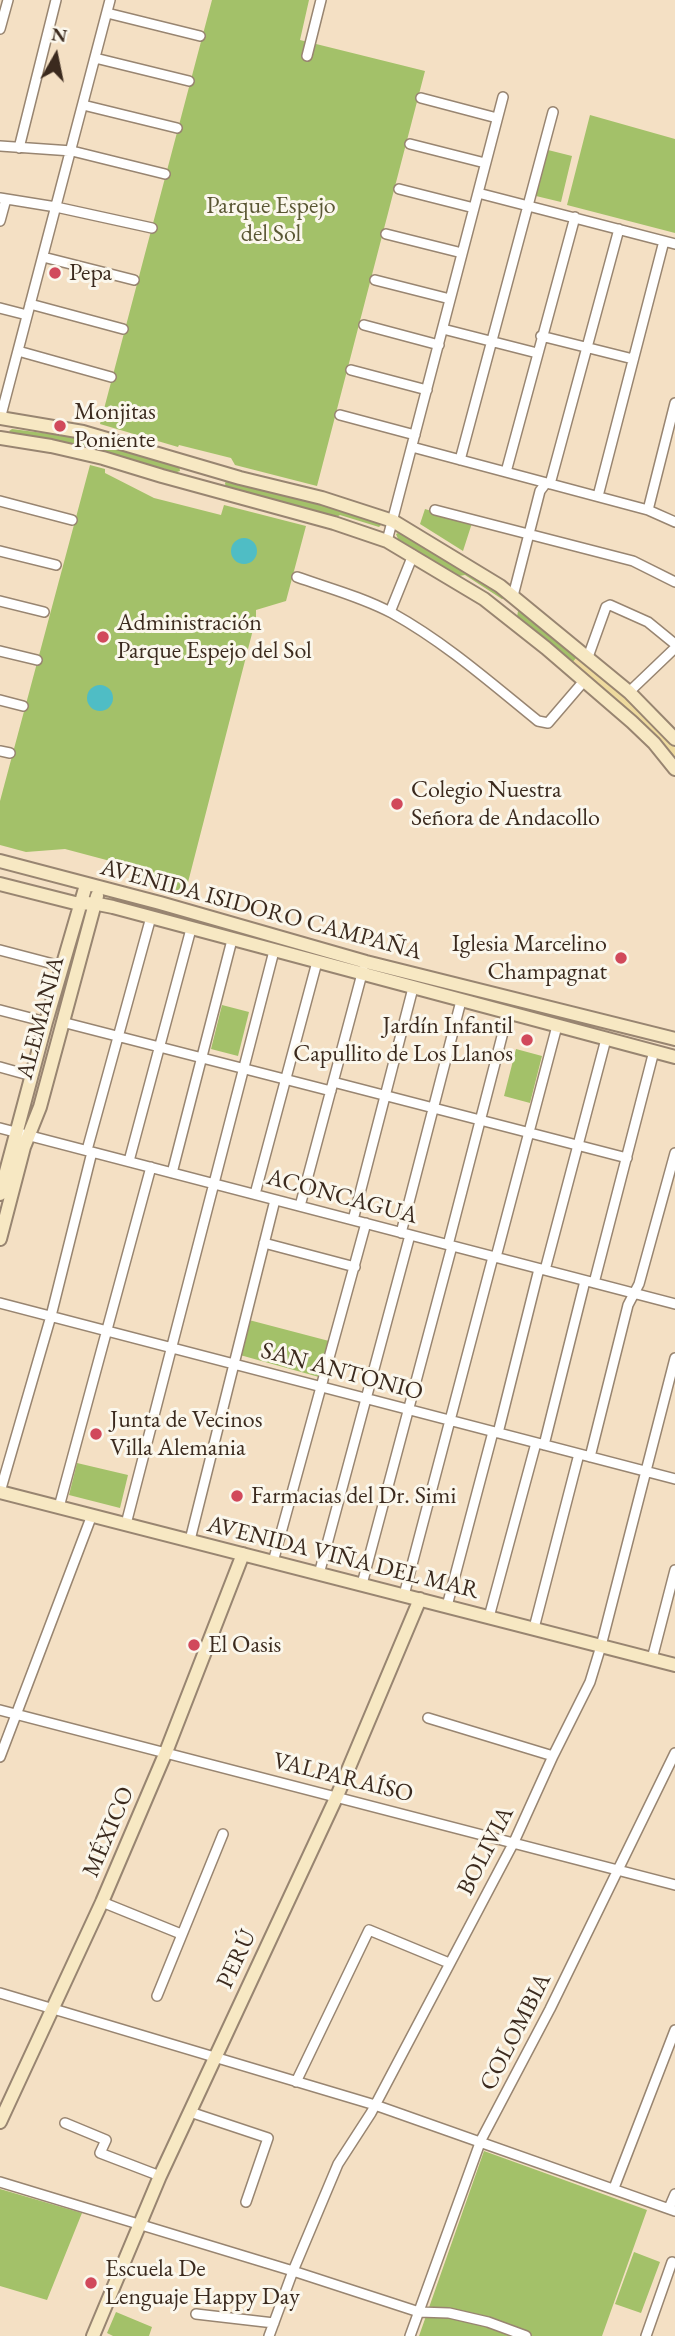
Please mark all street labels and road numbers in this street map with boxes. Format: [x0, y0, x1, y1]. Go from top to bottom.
street label: AVENIDA ISIDORO CAMPAÑA [97, 853, 425, 967]
street label: ALEMANIA [11, 953, 71, 1083]
street label: ACONCAGUA [263, 1163, 421, 1231]
street label: SAN ANTONIO [258, 1337, 426, 1407]
street label: AVENIDA VIÑA DEL MAR [204, 1510, 482, 1606]
street label: VALPARAÍSO [270, 1747, 416, 1809]
street label: MÉXICO [77, 1782, 141, 1882]
street label: BOLIVIA [451, 1802, 521, 1900]
street label: PERÚ [211, 1925, 263, 1993]
street label: COLOMBIA [474, 1968, 558, 2096]

